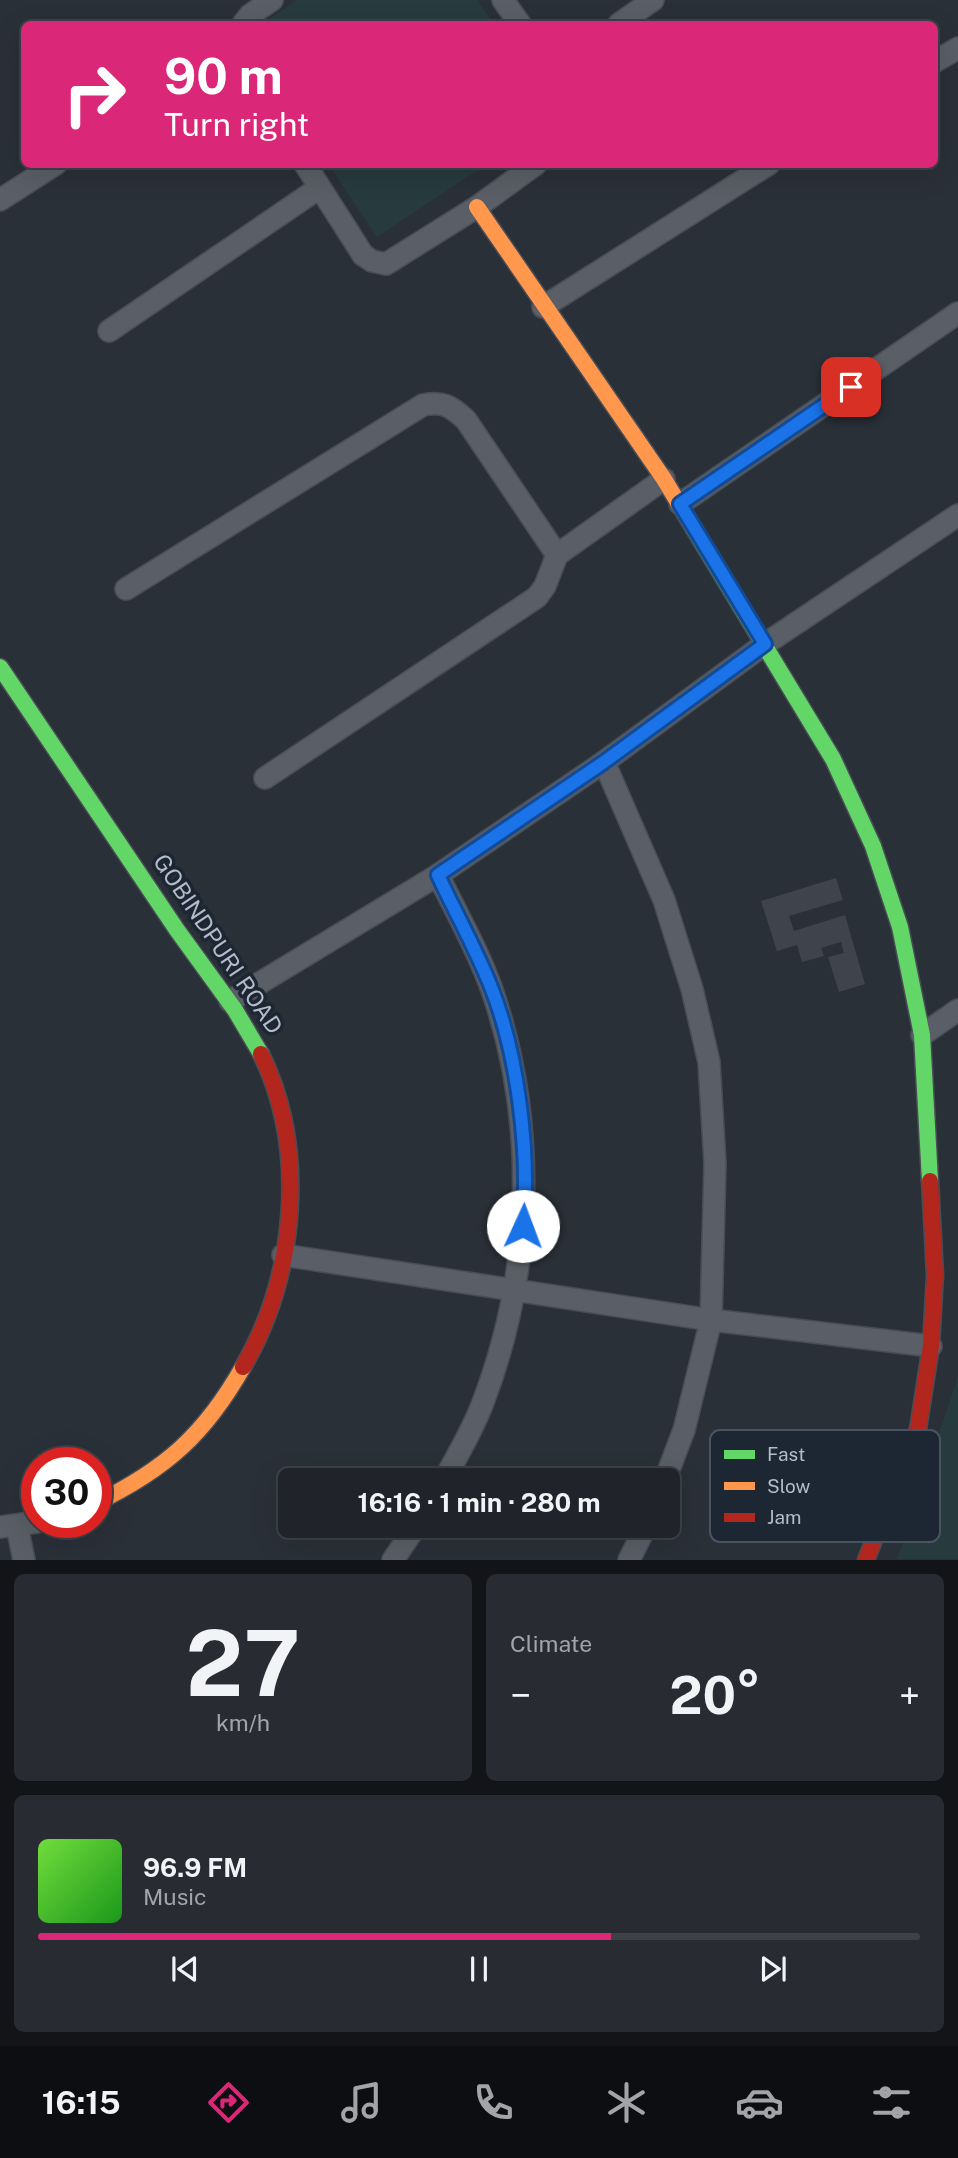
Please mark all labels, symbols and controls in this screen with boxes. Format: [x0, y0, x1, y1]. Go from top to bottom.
text: 90 m [164, 47, 283, 105]
icon: right [49, 49, 140, 140]
text: Turn right [164, 106, 309, 143]
pin [821, 357, 881, 417]
icon: arrive [832, 368, 870, 406]
street label: GOBINDPURI ROAD [148, 849, 289, 1039]
position arrow [486, 1189, 560, 1263]
legend [710, 1430, 940, 1542]
text: Fast [767, 1443, 805, 1465]
speed limit sign: 30 [21, 1447, 112, 1538]
text: Slow [767, 1475, 811, 1497]
text: 16:16 · 1 min · 280 m [358, 1487, 600, 1518]
text: Jam [767, 1506, 801, 1528]
text: 27 [186, 1610, 300, 1716]
text: Climate [510, 1630, 592, 1657]
text: 20° [669, 1665, 761, 1726]
text: − [510, 1673, 531, 1718]
text: + [899, 1673, 920, 1718]
text: km/h [216, 1709, 270, 1736]
text: 96.9 FM [143, 1852, 247, 1883]
text: Music [143, 1883, 207, 1910]
icon: previous [166, 1950, 204, 1988]
icon: pause [460, 1950, 498, 1988]
icon: next [754, 1950, 792, 1988]
icon: directions [204, 2078, 253, 2127]
icon: music [337, 2078, 386, 2127]
icon: phone [469, 2078, 518, 2127]
icon: climate [602, 2078, 651, 2127]
icon: car [735, 2078, 784, 2127]
icon: filters [867, 2078, 916, 2127]
text: 16:15 [42, 2084, 121, 2121]

